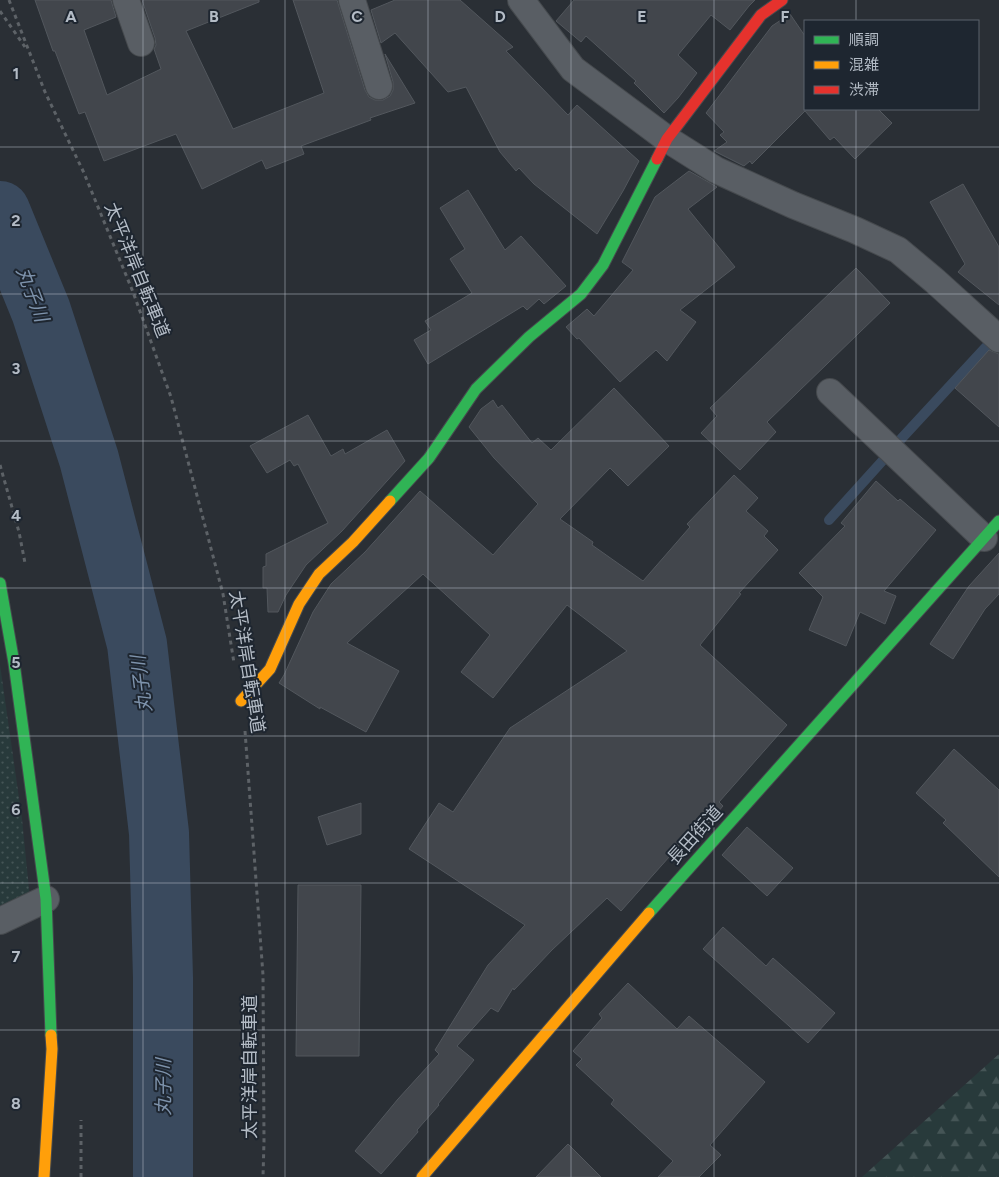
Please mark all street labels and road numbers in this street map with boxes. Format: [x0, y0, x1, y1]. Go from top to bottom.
street label: 太平洋岸自転車道 [100, 199, 174, 341]
street label: 太平洋岸自転車道 [225, 589, 269, 735]
street label: 長田街道 [663, 801, 727, 869]
street label: 太平洋岸自転車道 [239, 995, 261, 1139]

